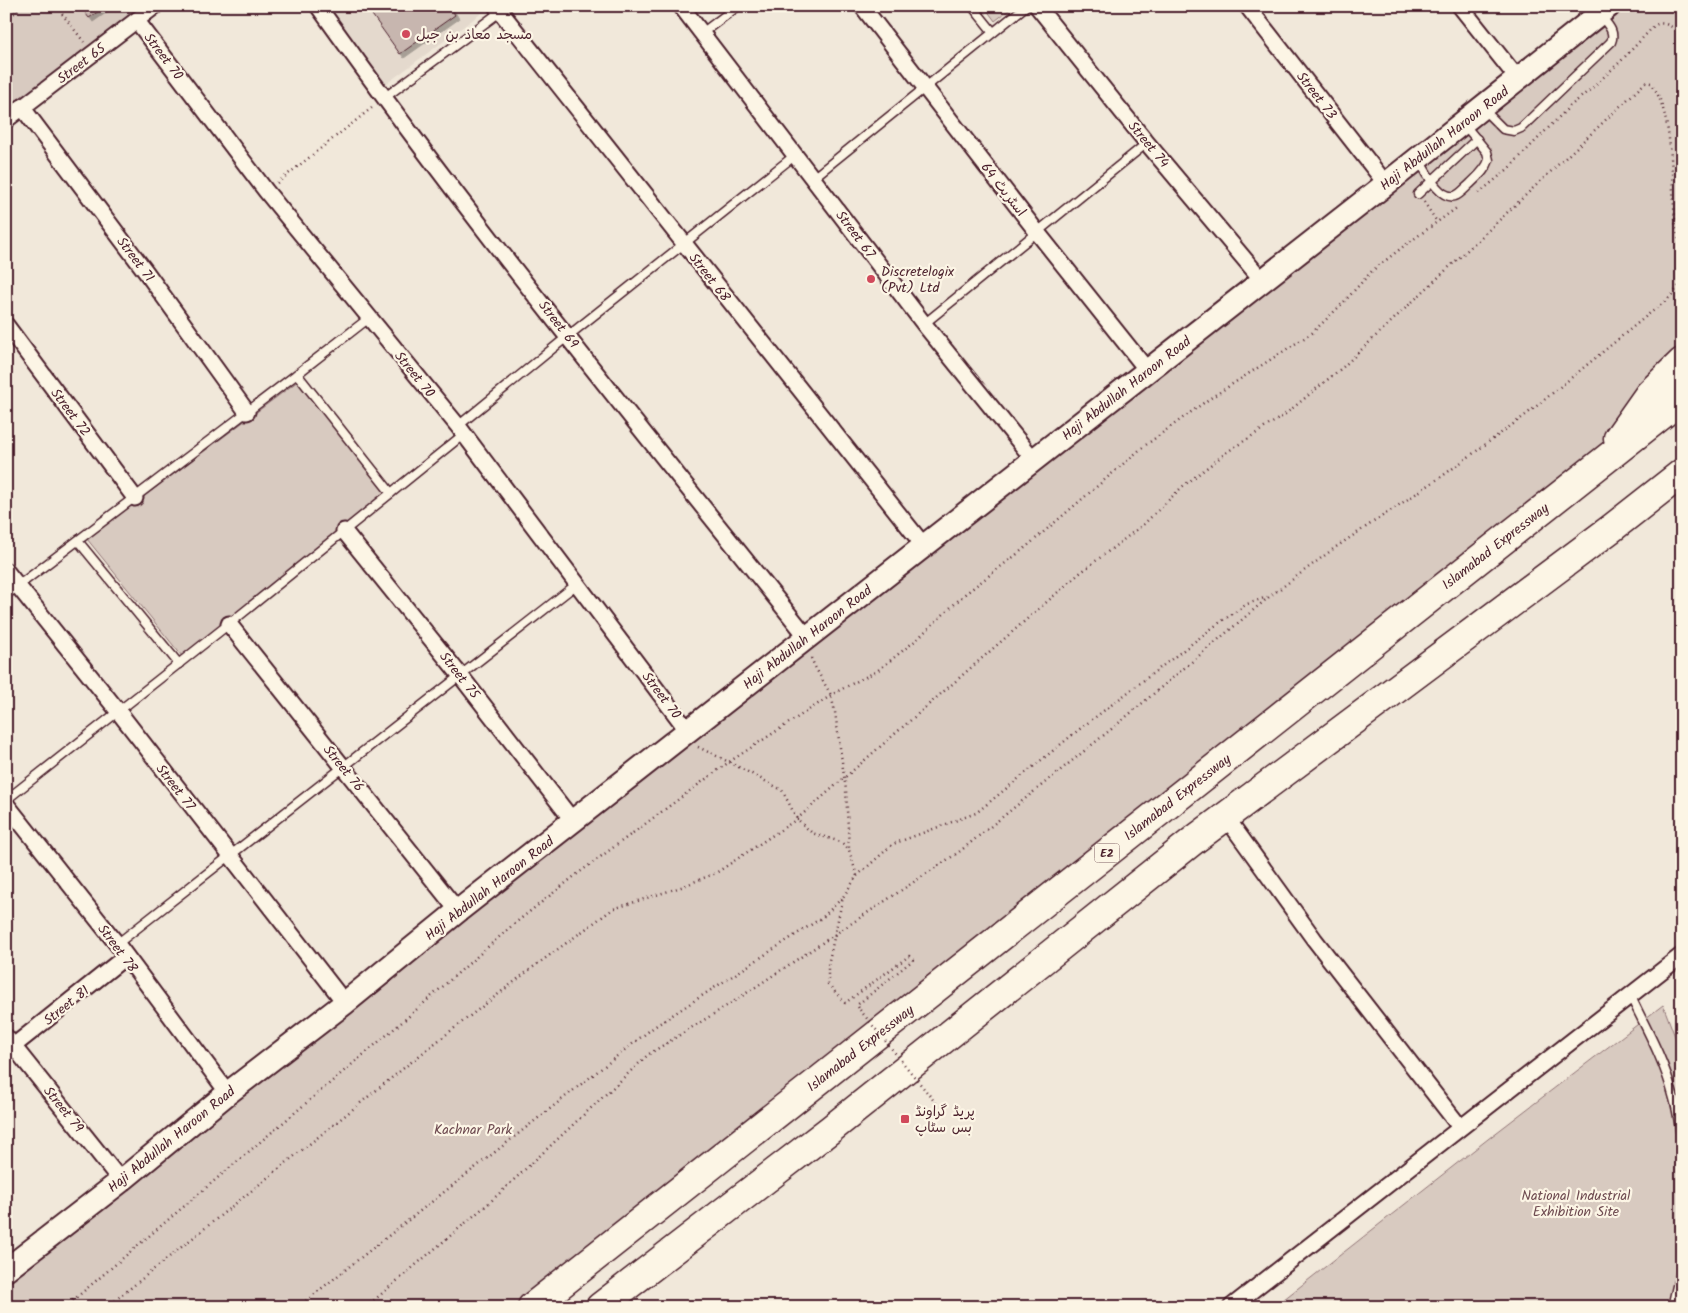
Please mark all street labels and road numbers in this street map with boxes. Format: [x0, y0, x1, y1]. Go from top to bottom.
street label: Street 70 [138, 28, 188, 85]
street label: Street 65 [52, 37, 112, 90]
street label: Street 73 [1290, 67, 1342, 124]
street label: Haji Abdullah Haroon Road [1375, 81, 1515, 196]
street label: Street 74 [1122, 116, 1175, 173]
street label: اسٹریٹ 64 [975, 158, 1032, 222]
street label: Street 67 [830, 206, 881, 264]
street label: Street 71 [111, 232, 160, 287]
street label: Street 68 [683, 248, 736, 307]
street label: Street 69 [532, 296, 584, 353]
street label: Haji Abdullah Haroon Road [1057, 331, 1197, 446]
street label: Street 70 [389, 346, 440, 403]
street label: Street 72 [45, 384, 96, 441]
street label: Islamabad Expressway [1437, 498, 1554, 596]
street label: Haji Abdullah Haroon Road [738, 580, 878, 695]
street label: Street 75 [434, 647, 486, 705]
street label: Street 70 [636, 667, 686, 724]
street label: Street 76 [317, 740, 369, 797]
street label: Islamabad Expressway [1119, 749, 1236, 847]
street label: Street 77 [150, 760, 201, 816]
street label: Haji Abdullah Haroon Road [420, 831, 560, 946]
road number: E2 [1094, 844, 1120, 862]
street label: Street 78 [92, 920, 143, 978]
street label: Street 81 [39, 980, 95, 1031]
street label: Islamabad Expressway [802, 1000, 919, 1098]
street label: Haji Abdullah Haroon Road [103, 1081, 241, 1198]
street label: Street 79 [38, 1082, 89, 1138]

